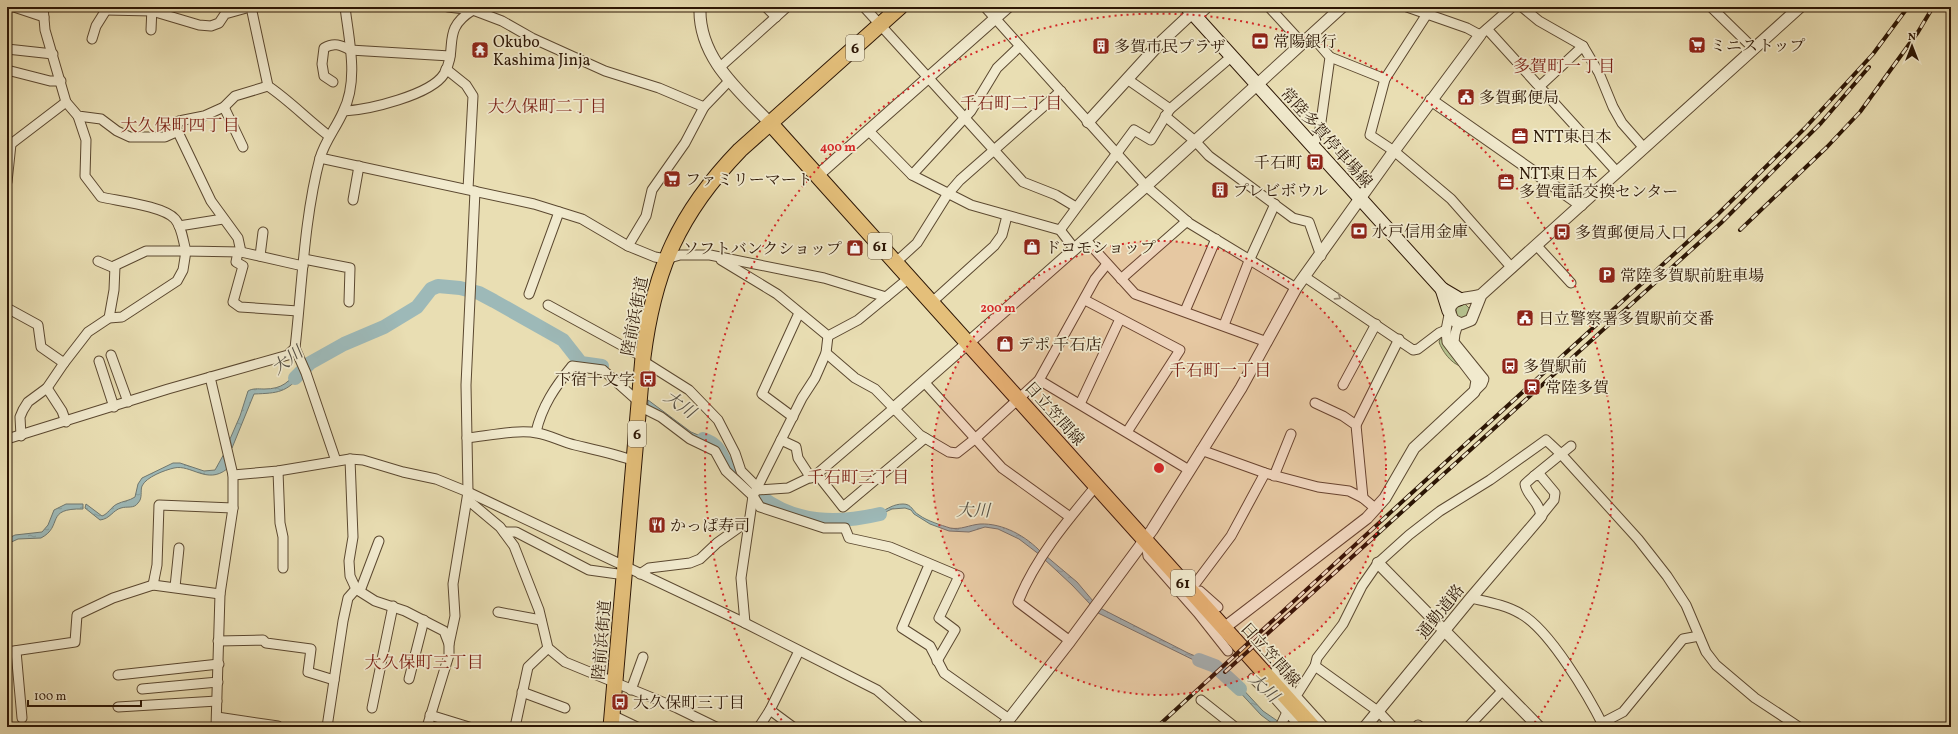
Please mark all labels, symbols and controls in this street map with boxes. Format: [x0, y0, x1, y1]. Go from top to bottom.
north arrow [1892, 26, 1932, 66]
text: N [1908, 30, 1916, 45]
bank icon: 常陽銀行 [1250, 31, 1270, 51]
place label: Okubo Kashima Jinja [493, 32, 591, 72]
place label: 常陽銀行 [1273, 32, 1337, 54]
road number: 6 [846, 35, 864, 61]
supermarket icon: ミニストップ [1687, 35, 1707, 55]
building icon: 多賀市民プラザ [1091, 36, 1111, 56]
place label: ミニストップ [1710, 36, 1806, 58]
place label: 多賀市民プラザ [1114, 37, 1226, 59]
temple icon: Okubo Kashima Jinja [470, 40, 490, 60]
district label: 多賀町一丁目 [1513, 56, 1615, 79]
street label: 常陸多賀停車場線 [1275, 83, 1377, 193]
public building icon: 多賀郵便局 [1456, 87, 1476, 107]
place label: 多賀郵便局 [1479, 88, 1559, 110]
district label: 千石町二丁目 [960, 93, 1062, 116]
district label: 大久保町二丁目 [488, 96, 607, 119]
district label: 大久保町四丁目 [121, 115, 240, 138]
office icon: NTT東日本 [1510, 126, 1530, 146]
place label: NTT東日本 [1533, 127, 1612, 149]
text: 400 m [820, 140, 856, 156]
bus stop icon: 千石町 [1305, 152, 1325, 172]
place label: 千石町 [1254, 153, 1302, 175]
place label: NTT東日本 多賀電話交換センター [1519, 164, 1678, 204]
supermarket icon: ファミリーマート [662, 169, 682, 189]
place label: ファミリーマート [685, 170, 813, 192]
office icon: NTT東日本 多賀電話交換センター [1496, 172, 1516, 192]
building icon: プレビボウル [1210, 180, 1230, 200]
place label: プレビボウル [1233, 181, 1328, 203]
bank icon: 水戸信用金庫 [1349, 221, 1369, 241]
place label: 水戸信用金庫 [1372, 222, 1468, 244]
bus stop icon: 多賀郵便局入口 [1552, 222, 1572, 242]
place label: 多賀郵便局入口 [1575, 223, 1687, 245]
road number: 61 [868, 233, 892, 259]
shop icon: ドコモショップ [1022, 237, 1042, 257]
shop icon: ソフトバンクショップ [845, 238, 865, 258]
place label: ドコモショップ [1045, 238, 1156, 260]
place label: ソフトバンクショップ [683, 239, 842, 261]
parking icon: 常陸多賀駅前駐車場 [1597, 265, 1617, 285]
place label: 常陸多賀駅前駐車場 [1620, 266, 1764, 288]
street label: 陸前浜街道 [618, 275, 654, 358]
one-way arrow [1334, 293, 1341, 300]
text: 200 m [980, 301, 1016, 317]
public building icon: 日立警察署多賀駅前交番 [1515, 308, 1535, 328]
place label: 日立警察署多賀駅前交番 [1538, 309, 1714, 331]
shop icon: デポ 千石店 [995, 334, 1015, 354]
place label: デポ 千石店 [1018, 335, 1101, 357]
water label: 大川 [267, 341, 310, 381]
bus stop icon: 多賀駅前 [1500, 356, 1520, 376]
place label: 多賀駅前 [1523, 357, 1587, 379]
district label: 千石町一丁目 [1169, 360, 1271, 383]
bus stop icon: 下宿十文字 [638, 369, 658, 389]
place label: 下宿十文字 [555, 370, 635, 392]
street label: 日立笠間線 [1019, 377, 1088, 451]
station icon: 常陸多賀 [1522, 377, 1542, 397]
place label: 常陸多賀 [1545, 378, 1609, 400]
water label: 大川 [659, 386, 701, 426]
road number: 6 [628, 421, 646, 447]
centre of rings [1152, 461, 1166, 475]
district label: 千石町三丁目 [807, 467, 909, 490]
water label: 大川 [956, 500, 992, 523]
restaurant icon: かっぱ寿司 [647, 515, 667, 535]
place label: かっぱ寿司 [670, 516, 750, 538]
road number: 61 [1171, 570, 1195, 596]
street label: 通勤道路 [1413, 580, 1470, 644]
street label: 陸前浜街道 [589, 599, 617, 681]
street label: 日立笠間線 [1235, 618, 1304, 692]
district label: 大久保町三丁目 [365, 652, 484, 675]
water label: 大川 [1243, 668, 1285, 709]
scale bar [28, 682, 141, 708]
text: 100 m [34, 689, 67, 705]
bus stop icon: 大久保町三丁目 [610, 692, 630, 712]
place label: 大久保町三丁目 [633, 693, 745, 715]

